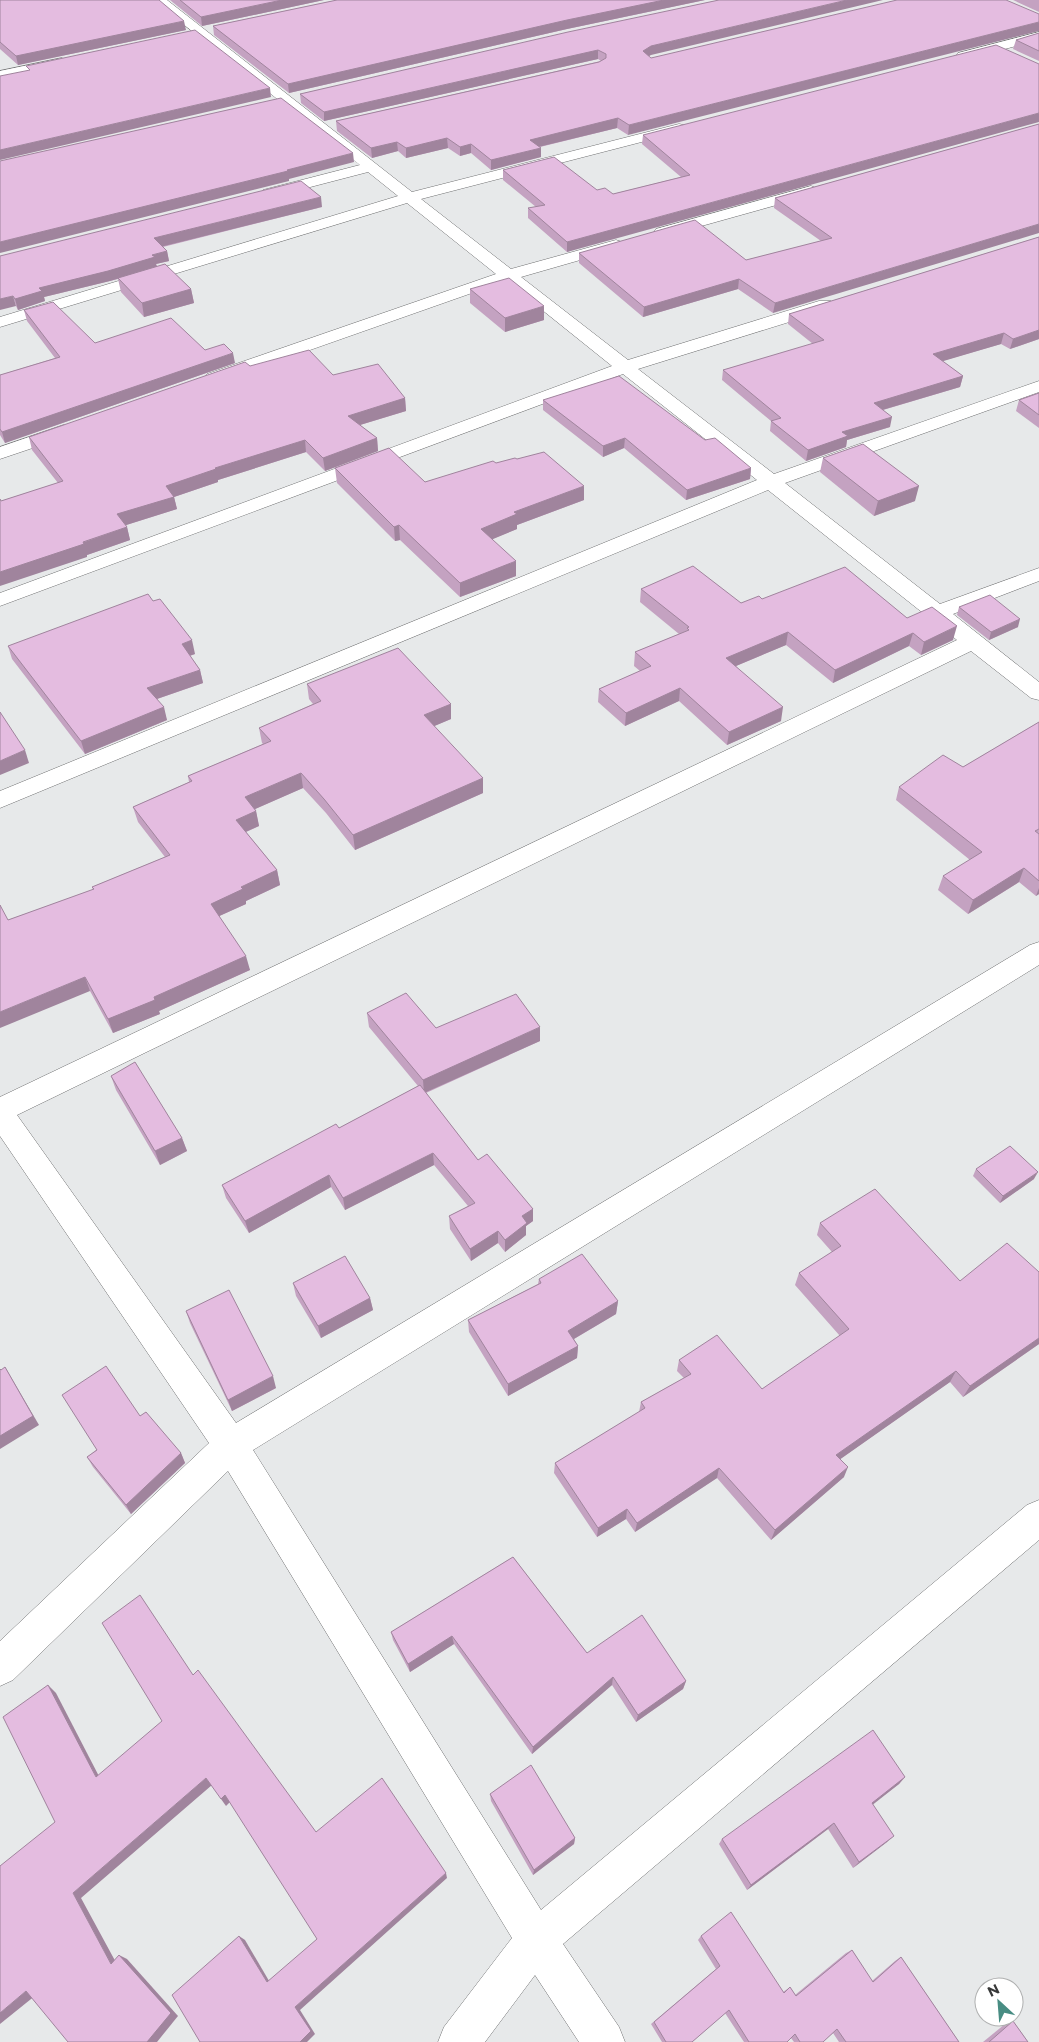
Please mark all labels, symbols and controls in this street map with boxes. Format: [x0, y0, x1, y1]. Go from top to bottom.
north arrow [974, 1977, 1024, 2027]
text: N [984, 1980, 1002, 2001]

